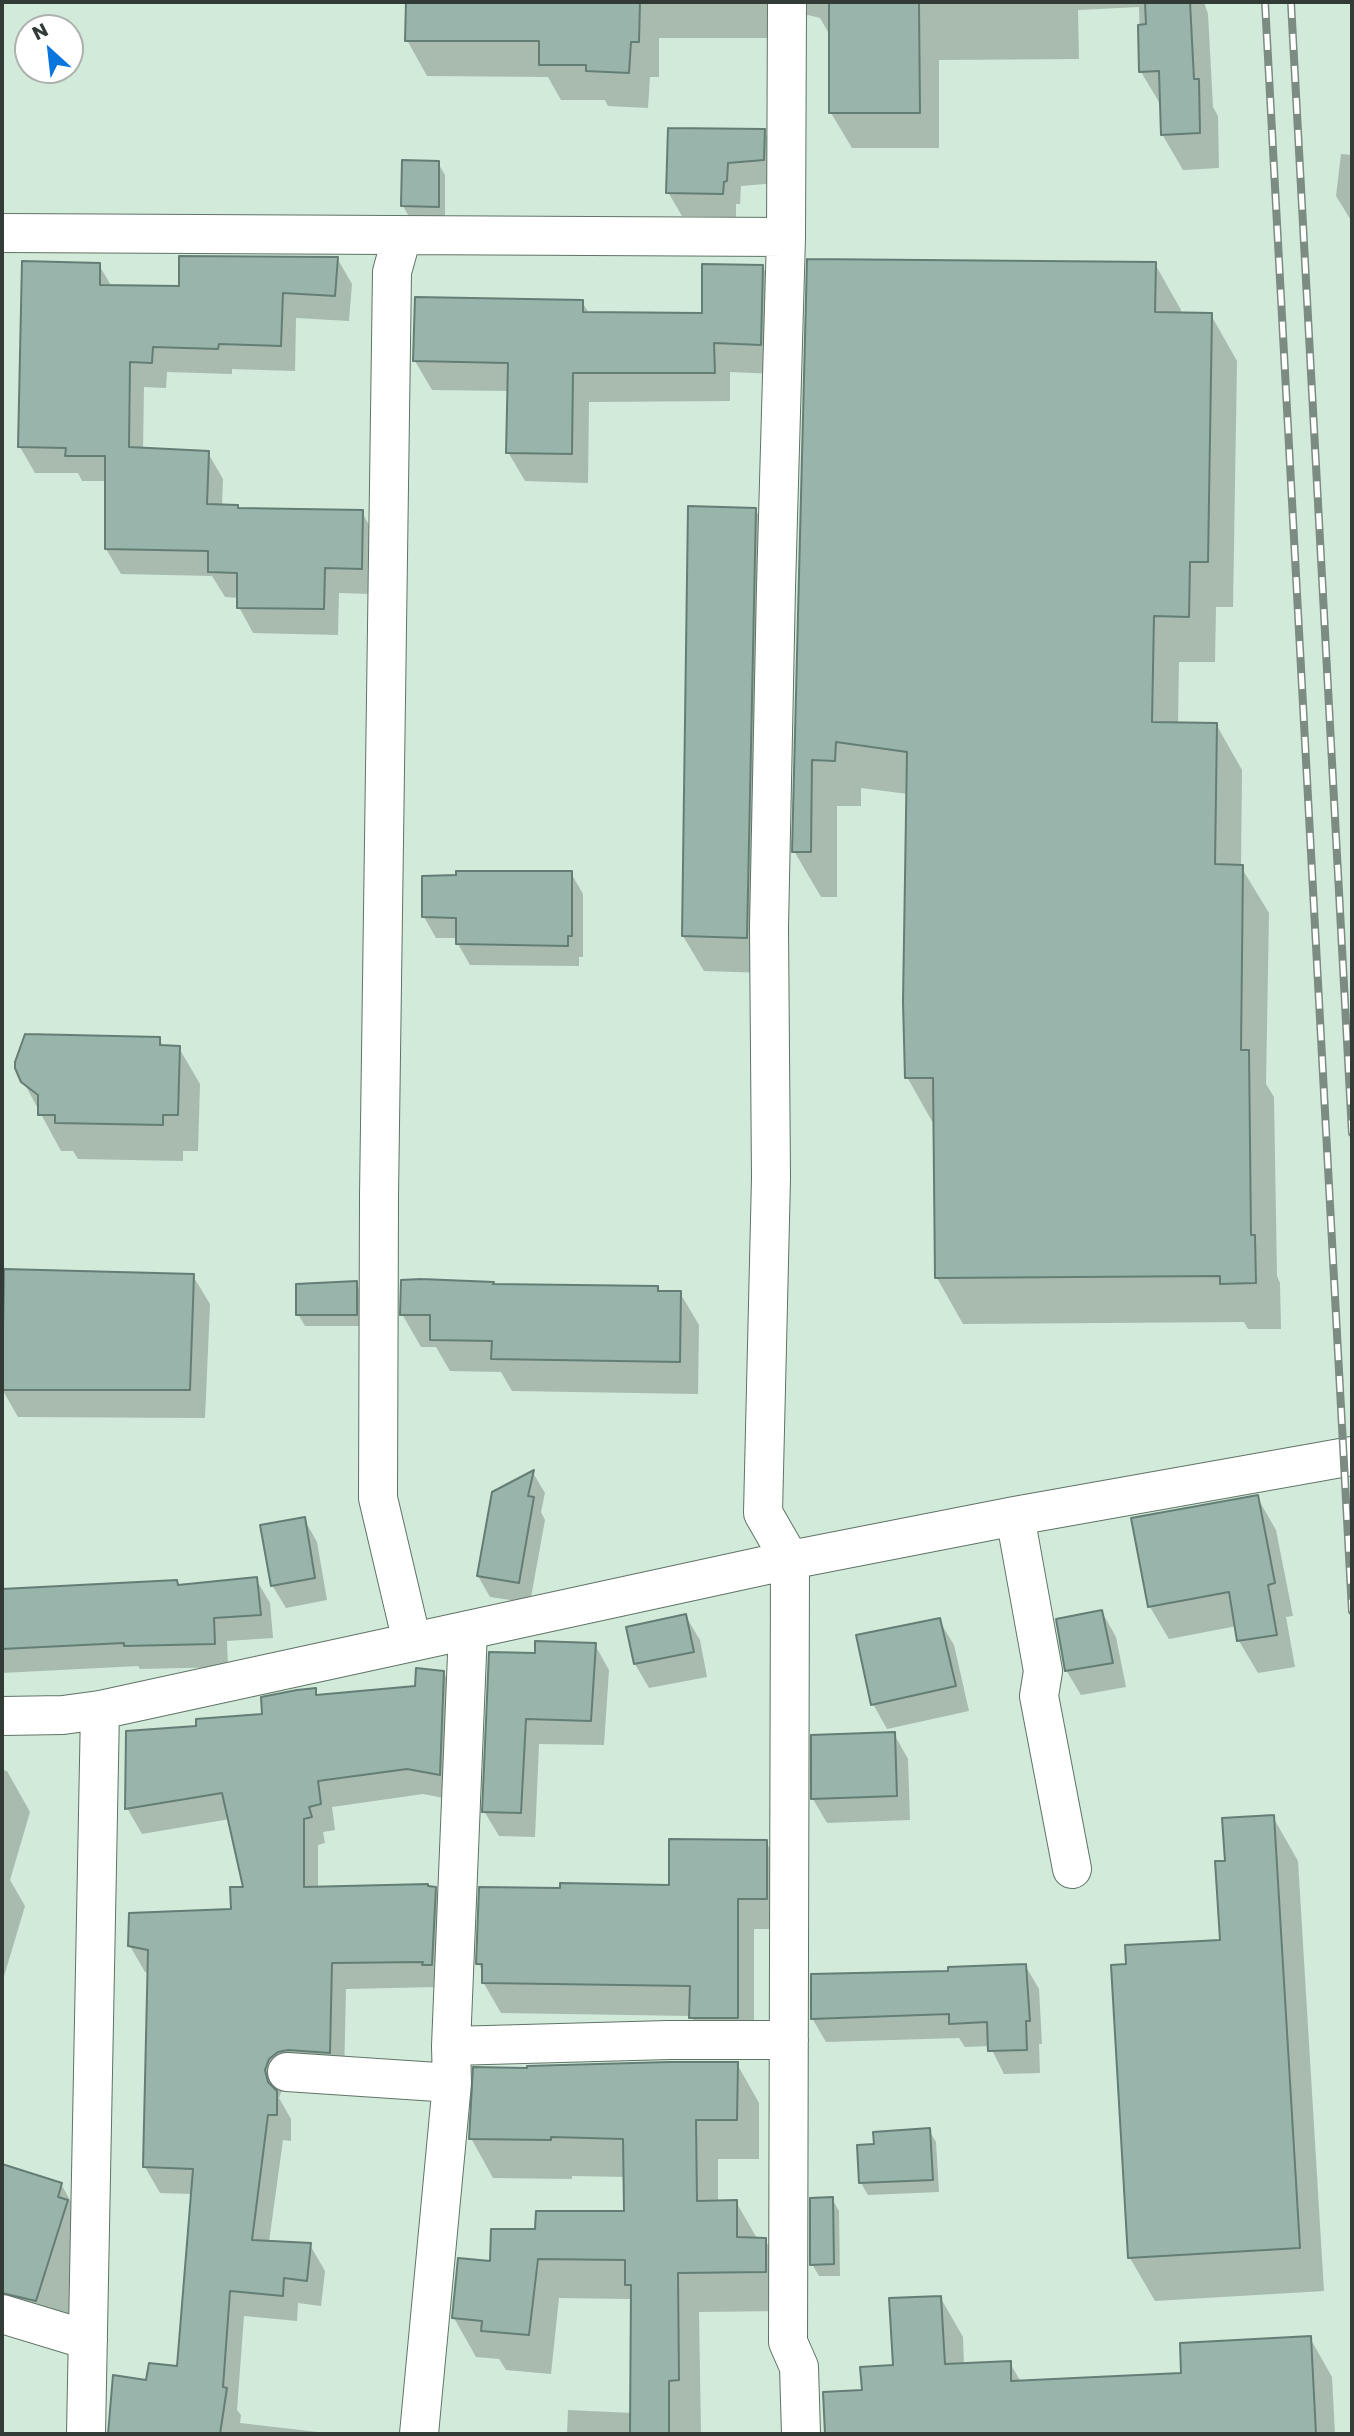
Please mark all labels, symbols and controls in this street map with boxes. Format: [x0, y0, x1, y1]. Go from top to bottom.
north arrow [14, 14, 84, 84]
text: N [28, 16, 53, 47]

